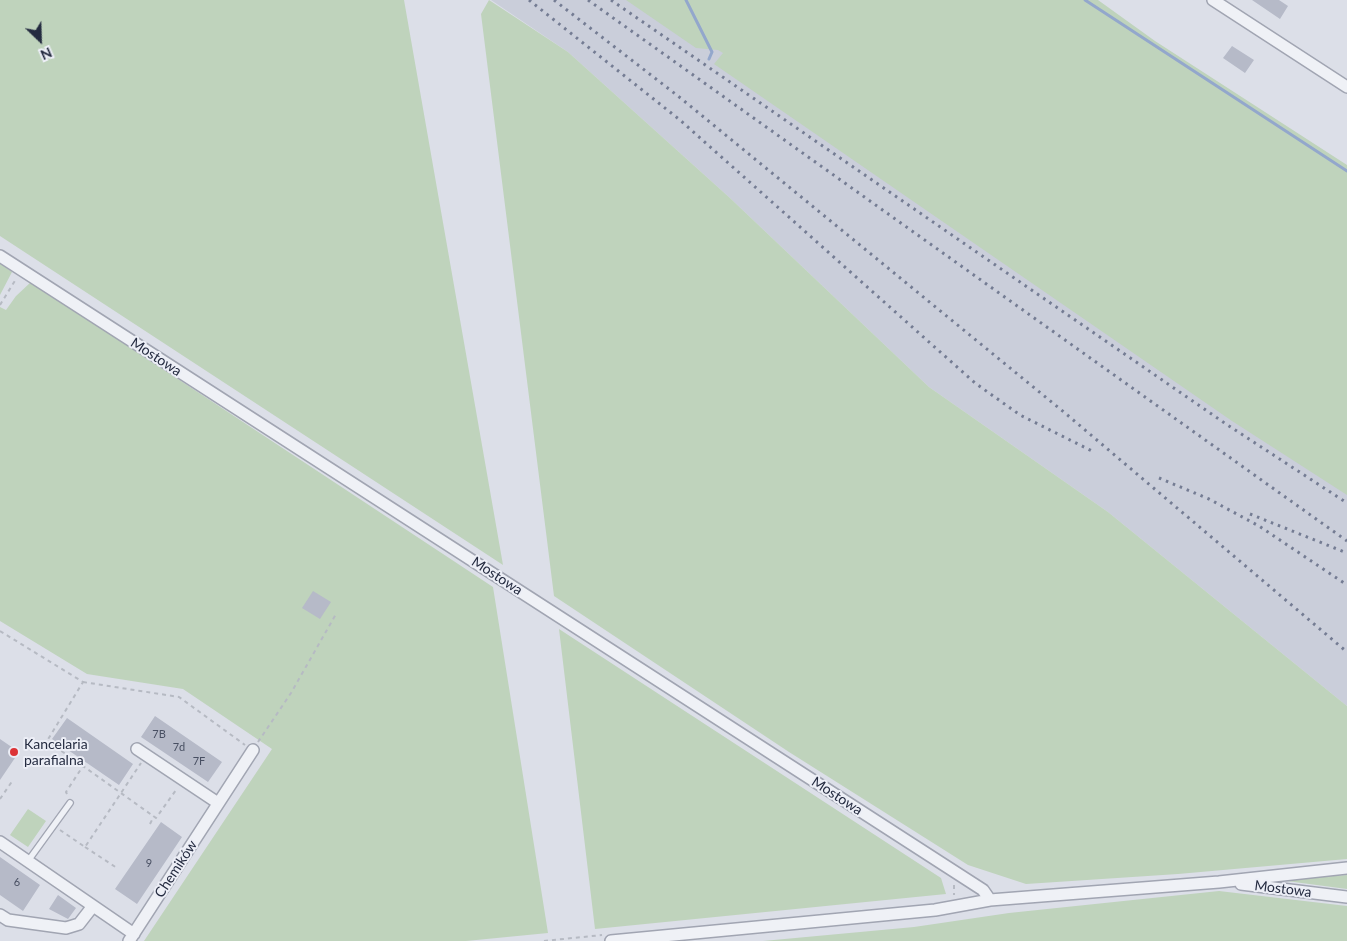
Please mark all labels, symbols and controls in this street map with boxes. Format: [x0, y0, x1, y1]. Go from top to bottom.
north arrow [15, 15, 65, 65]
text: N [38, 44, 55, 64]
street label: Mostowa [127, 334, 185, 380]
street label: Mostowa [468, 553, 526, 599]
house number: 7B [152, 727, 166, 741]
place label: Kancelaria parafialna [24, 736, 88, 769]
house number: 7d [173, 740, 185, 754]
marker: Kancelaria parafialna [8, 746, 20, 758]
house number: 7F [193, 754, 205, 768]
street label: Mostowa [808, 773, 866, 819]
street label: Chemików [151, 837, 201, 901]
house number: 9 [146, 856, 152, 870]
house number: 6 [14, 875, 20, 889]
street label: Mostowa [1253, 877, 1313, 901]

